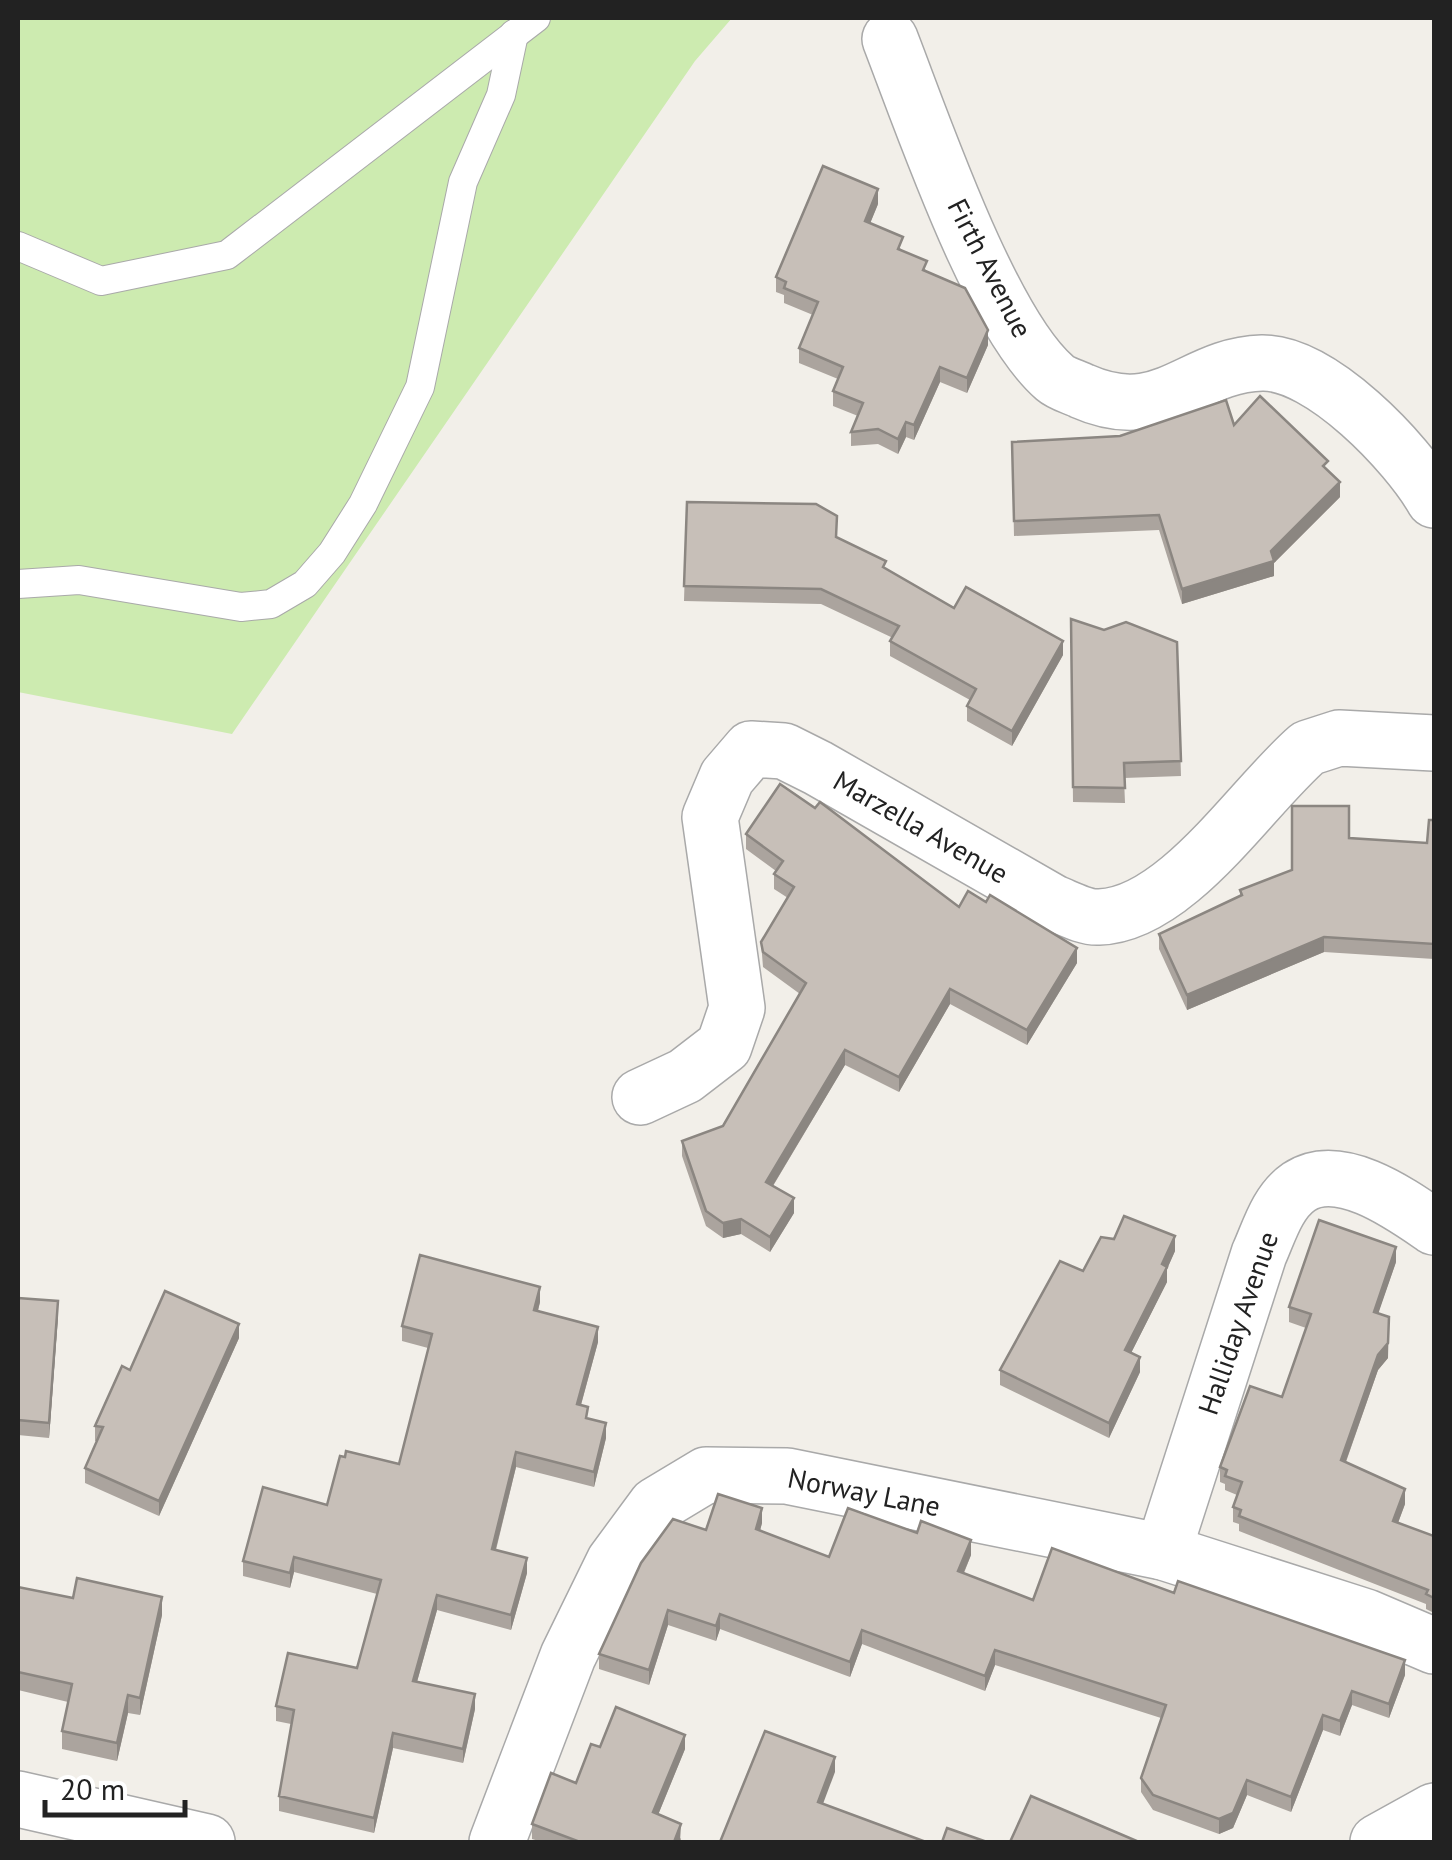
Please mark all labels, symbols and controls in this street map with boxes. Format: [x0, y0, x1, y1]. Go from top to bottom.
street label: Firth Avenue [940, 192, 1041, 344]
street label: Marzella Avenue [827, 762, 1015, 892]
street label: Halliday Avenue [1189, 1226, 1286, 1419]
street label: Norway Lane [785, 1459, 944, 1524]
scale bar [45, 1755, 185, 1817]
text: 20 m [60, 1769, 125, 1808]

